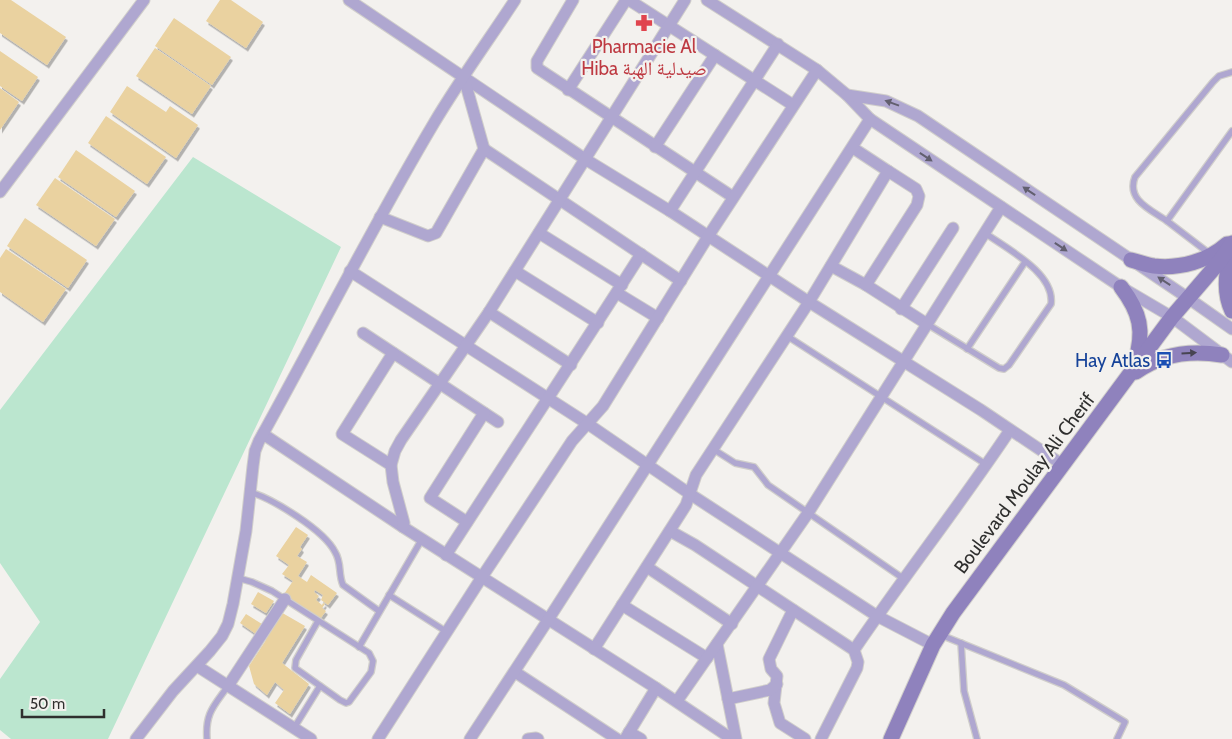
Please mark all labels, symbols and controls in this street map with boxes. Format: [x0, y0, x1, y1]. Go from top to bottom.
pharmacy icon: Pharmacie Al Hiba صيدلية الهبة [634, 13, 654, 33]
place label: Pharmacie Al Hiba صيدلية الهبة [581, 35, 707, 80]
one-way arrow [884, 99, 899, 107]
one-way arrow [920, 152, 933, 162]
one-way arrow [1022, 186, 1035, 196]
one-way arrow [1055, 242, 1068, 252]
one-way arrow [1157, 276, 1170, 286]
place label: Hay Atlas [1075, 349, 1150, 372]
one-way arrow [1181, 349, 1197, 357]
bus stop icon: Hay Atlas [1154, 350, 1174, 370]
street label: Boulevard Moulay Ali Cherif [949, 388, 1100, 578]
scale bar [22, 686, 105, 718]
text: 50 m [30, 695, 65, 713]

